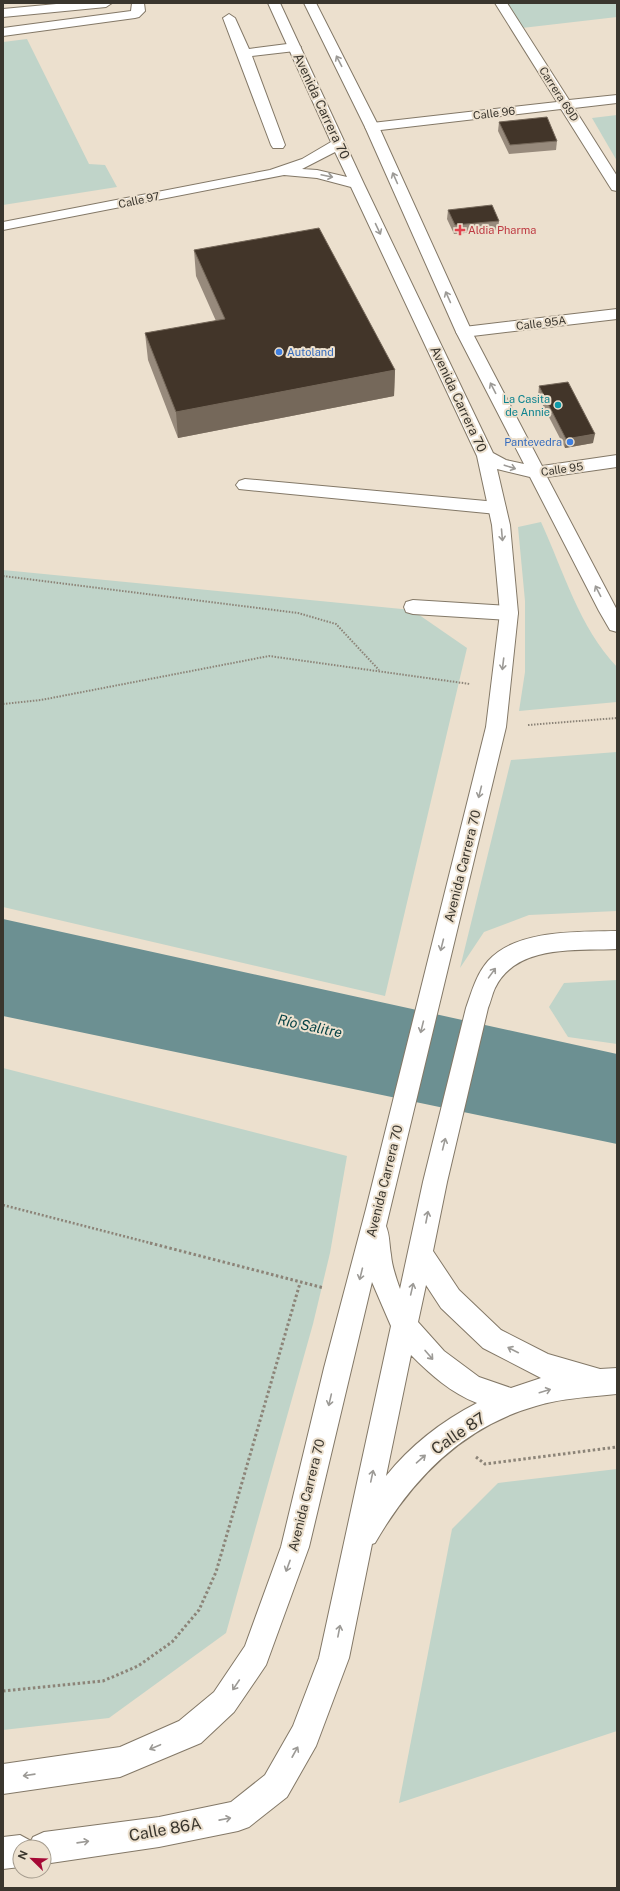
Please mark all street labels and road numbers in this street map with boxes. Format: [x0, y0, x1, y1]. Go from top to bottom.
street label: Avenida Carrera 70 [290, 51, 353, 162]
street label: Carrera 69D [537, 65, 581, 124]
street label: Calle 96 [472, 104, 516, 122]
street label: Calle 97 [117, 190, 161, 210]
street label: Calle 95A [515, 314, 567, 332]
street label: Avenida Carrera 70 [427, 344, 490, 455]
street label: Calle 95 [540, 460, 584, 478]
street label: Avenida Carrera 70 [441, 808, 484, 924]
street label: Avenida Carrera 70 [363, 1123, 406, 1239]
street label: Calle 87 [428, 1408, 489, 1458]
street label: Avenida Carrera 70 [285, 1437, 328, 1553]
street label: Calle 86A [127, 1814, 203, 1845]

